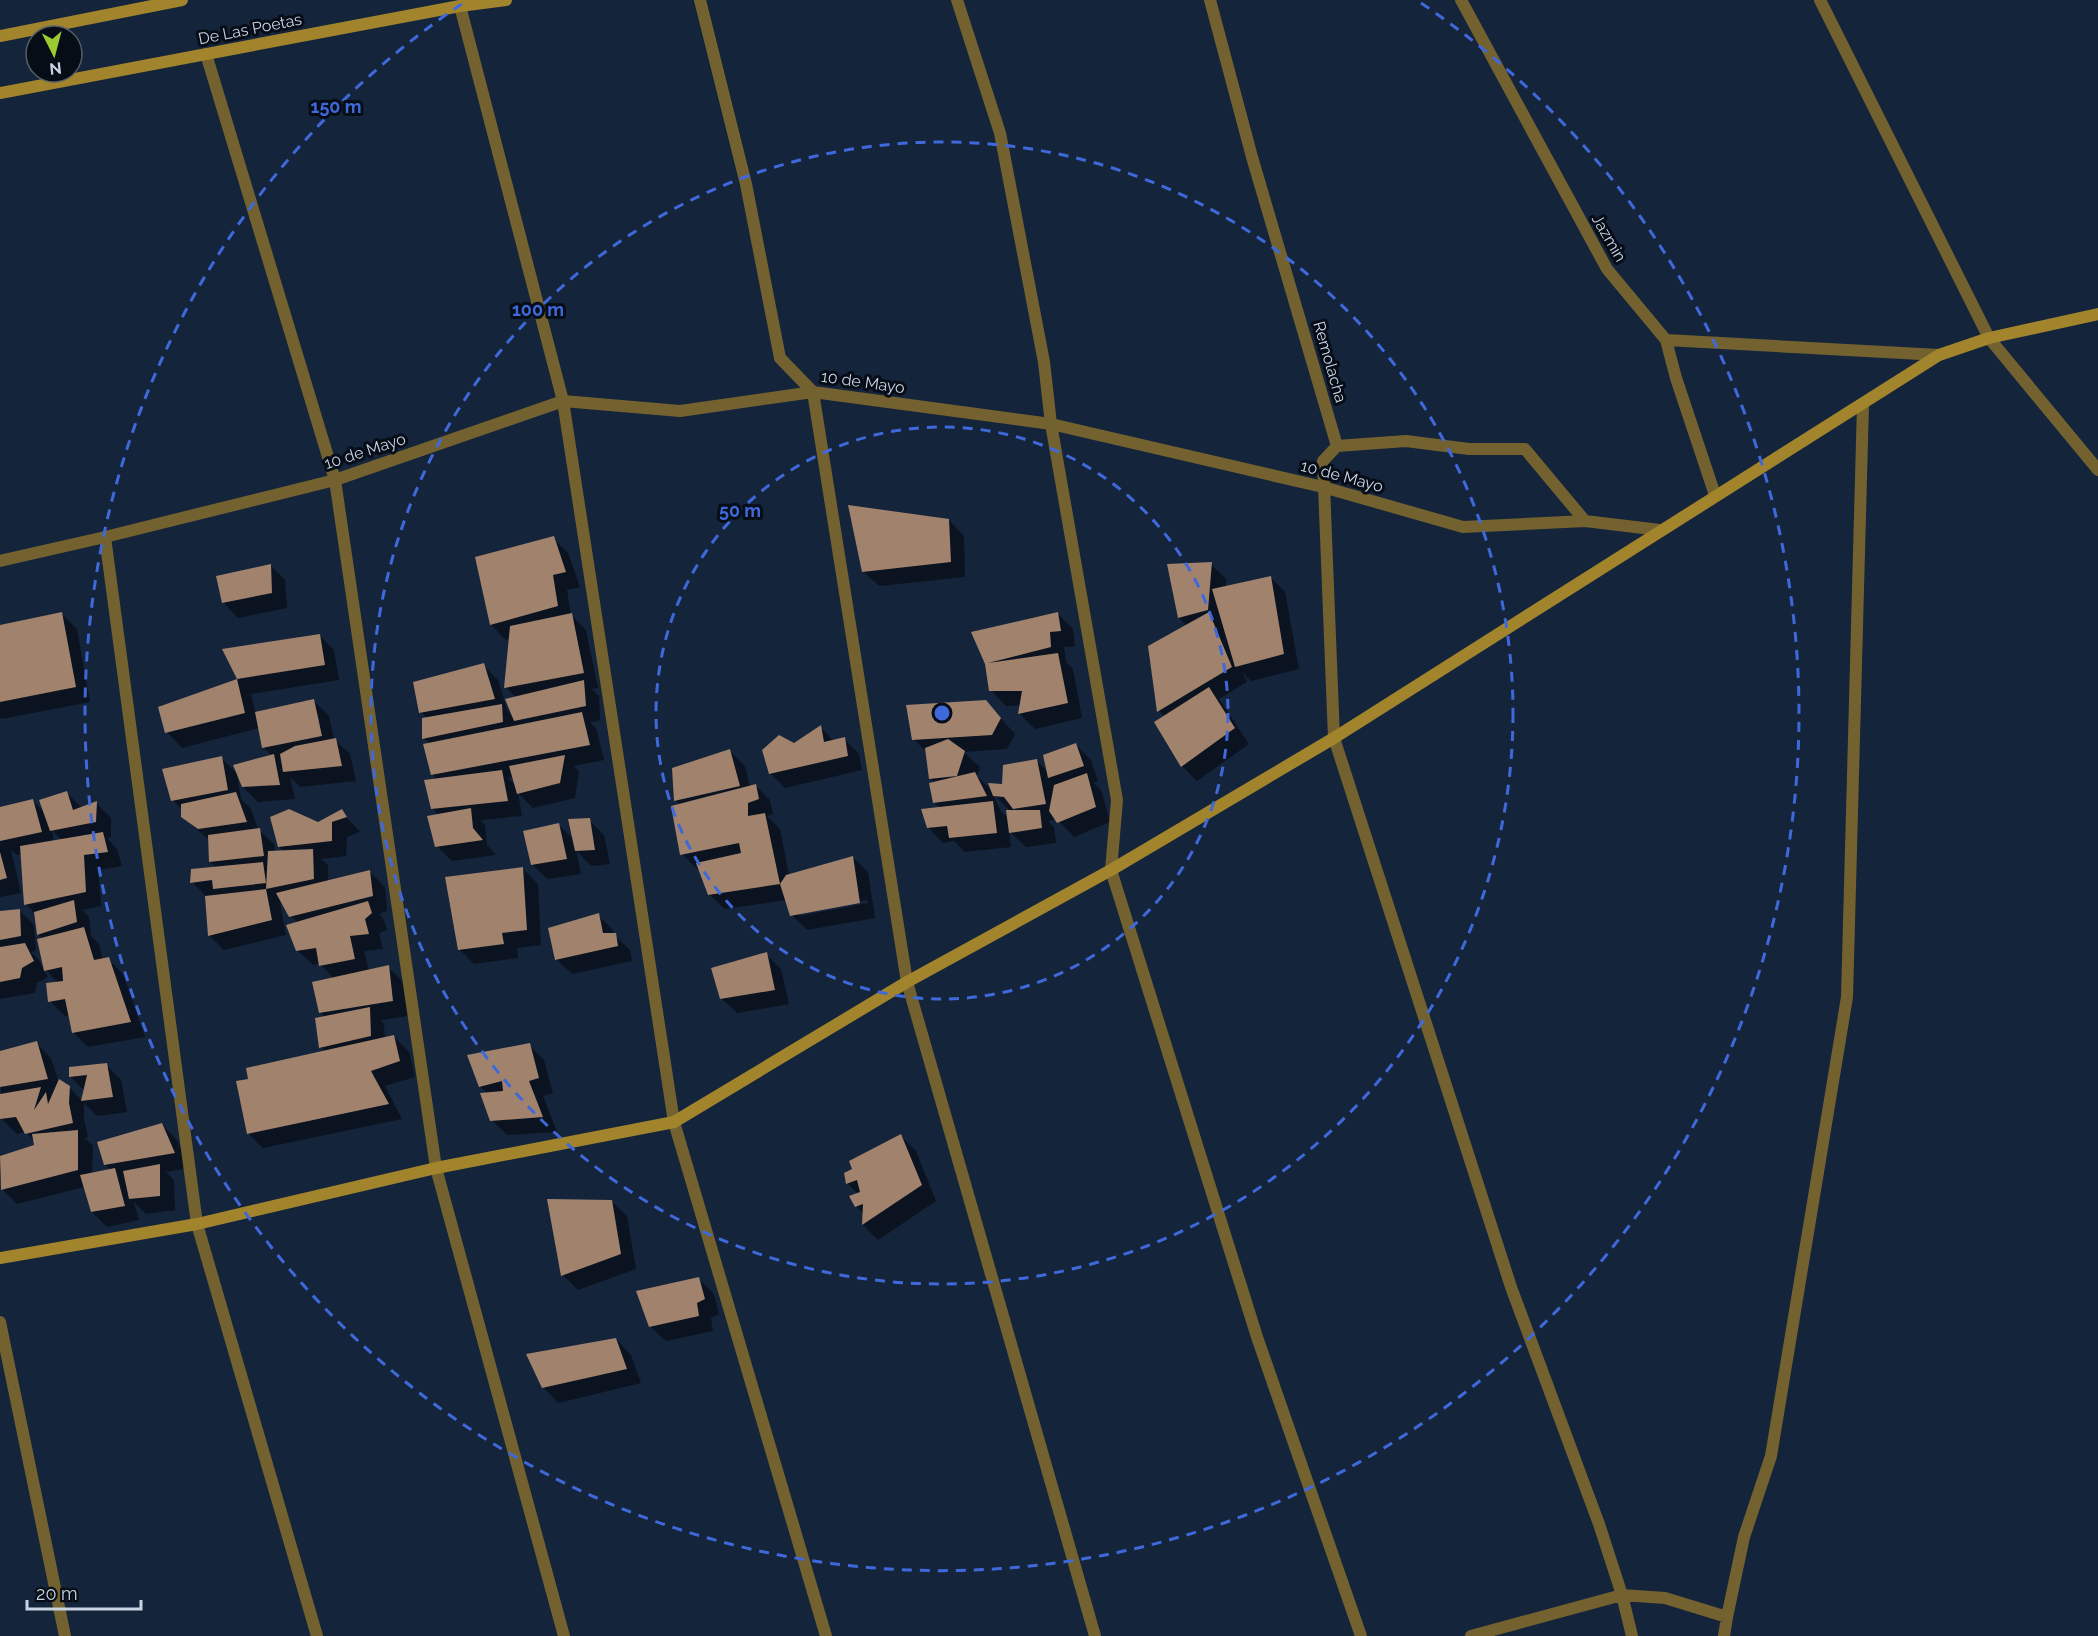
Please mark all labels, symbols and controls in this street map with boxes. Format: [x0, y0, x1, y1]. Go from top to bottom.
street label: De Las Poetas [197, 10, 304, 48]
north arrow [24, 24, 84, 84]
text: N [48, 58, 63, 79]
text: 150 m [311, 96, 362, 117]
street label: Jazmin [1588, 211, 1630, 265]
text: 100 m [512, 299, 564, 320]
street label: Remolacha [1309, 319, 1351, 405]
street label: 10 de Mayo [820, 367, 906, 397]
street label: 10 de Mayo [322, 429, 408, 473]
street label: 10 de Mayo [1299, 456, 1385, 496]
text: 50 m [719, 500, 761, 521]
centre of rings [932, 703, 952, 723]
scale bar [27, 1573, 141, 1611]
text: 20 m [36, 1583, 78, 1604]

